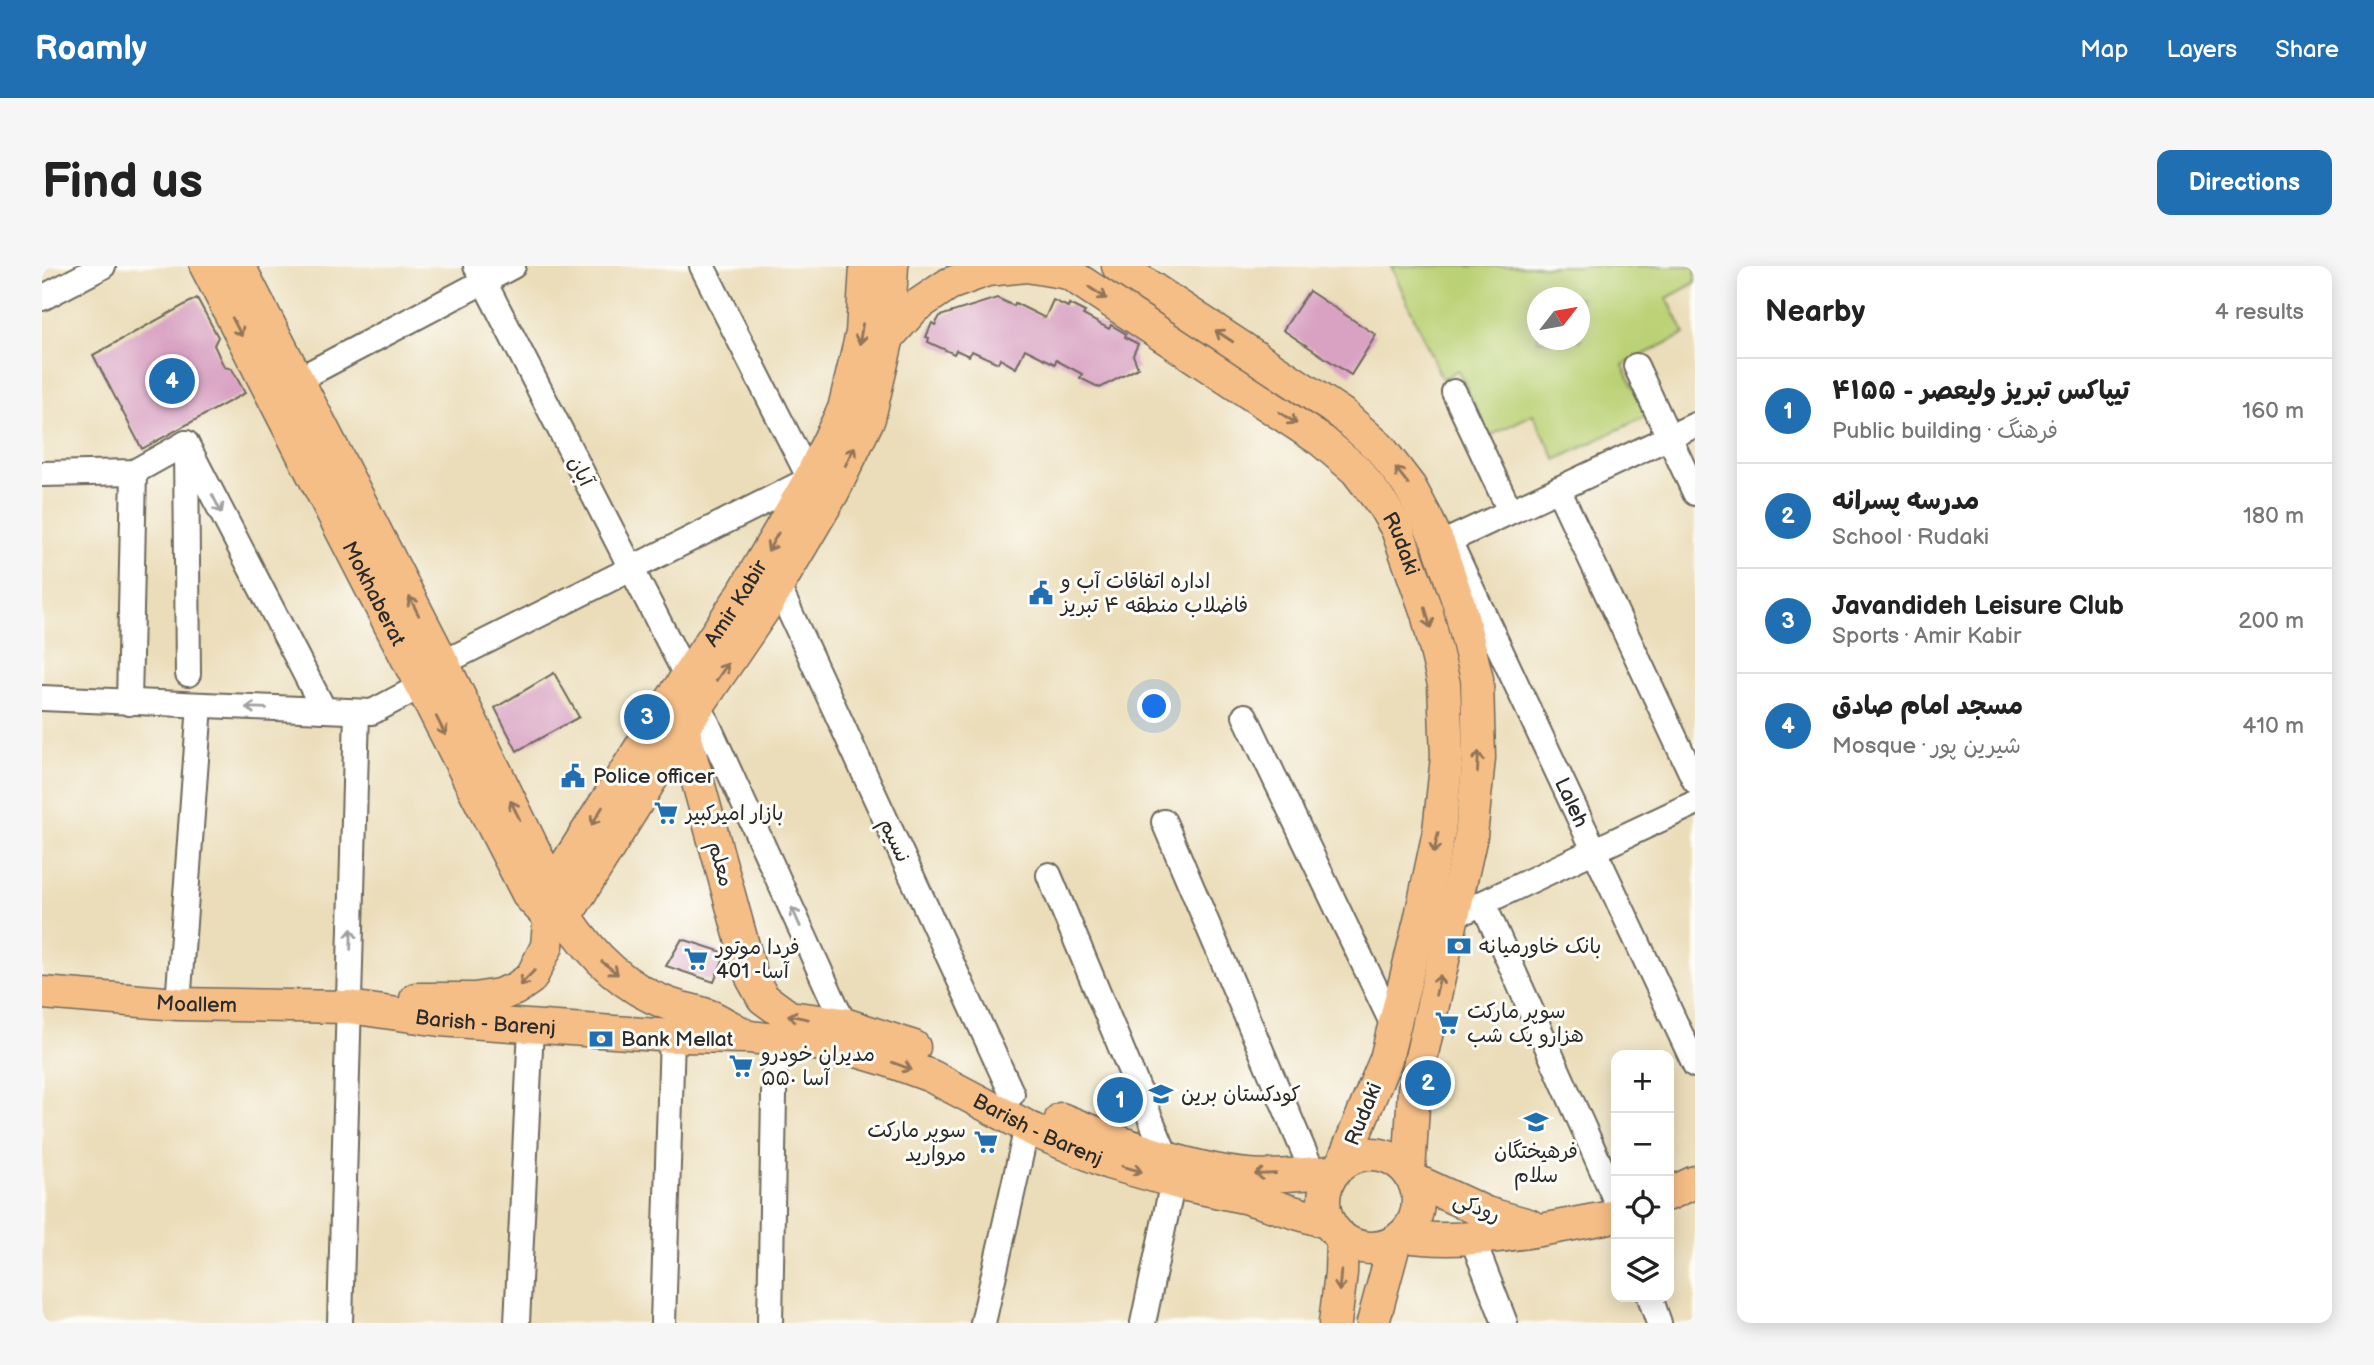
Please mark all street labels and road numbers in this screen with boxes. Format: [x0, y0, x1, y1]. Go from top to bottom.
street label: آبان [563, 452, 599, 491]
street label: Rudaki [1377, 508, 1424, 579]
street label: Mokhaberat [336, 537, 411, 650]
street label: Amir Kabir [699, 555, 773, 651]
street label: Laleh [1549, 774, 1594, 831]
street label: نسیم [871, 814, 916, 868]
street label: معلم [700, 839, 739, 890]
street label: Moallem [155, 990, 237, 1018]
street label: Barish - Barenj [414, 1005, 557, 1041]
street label: Rudaki [1340, 1079, 1387, 1149]
street label: Barish - Barenj [969, 1088, 1106, 1172]
street label: رودکی [1449, 1187, 1504, 1229]

